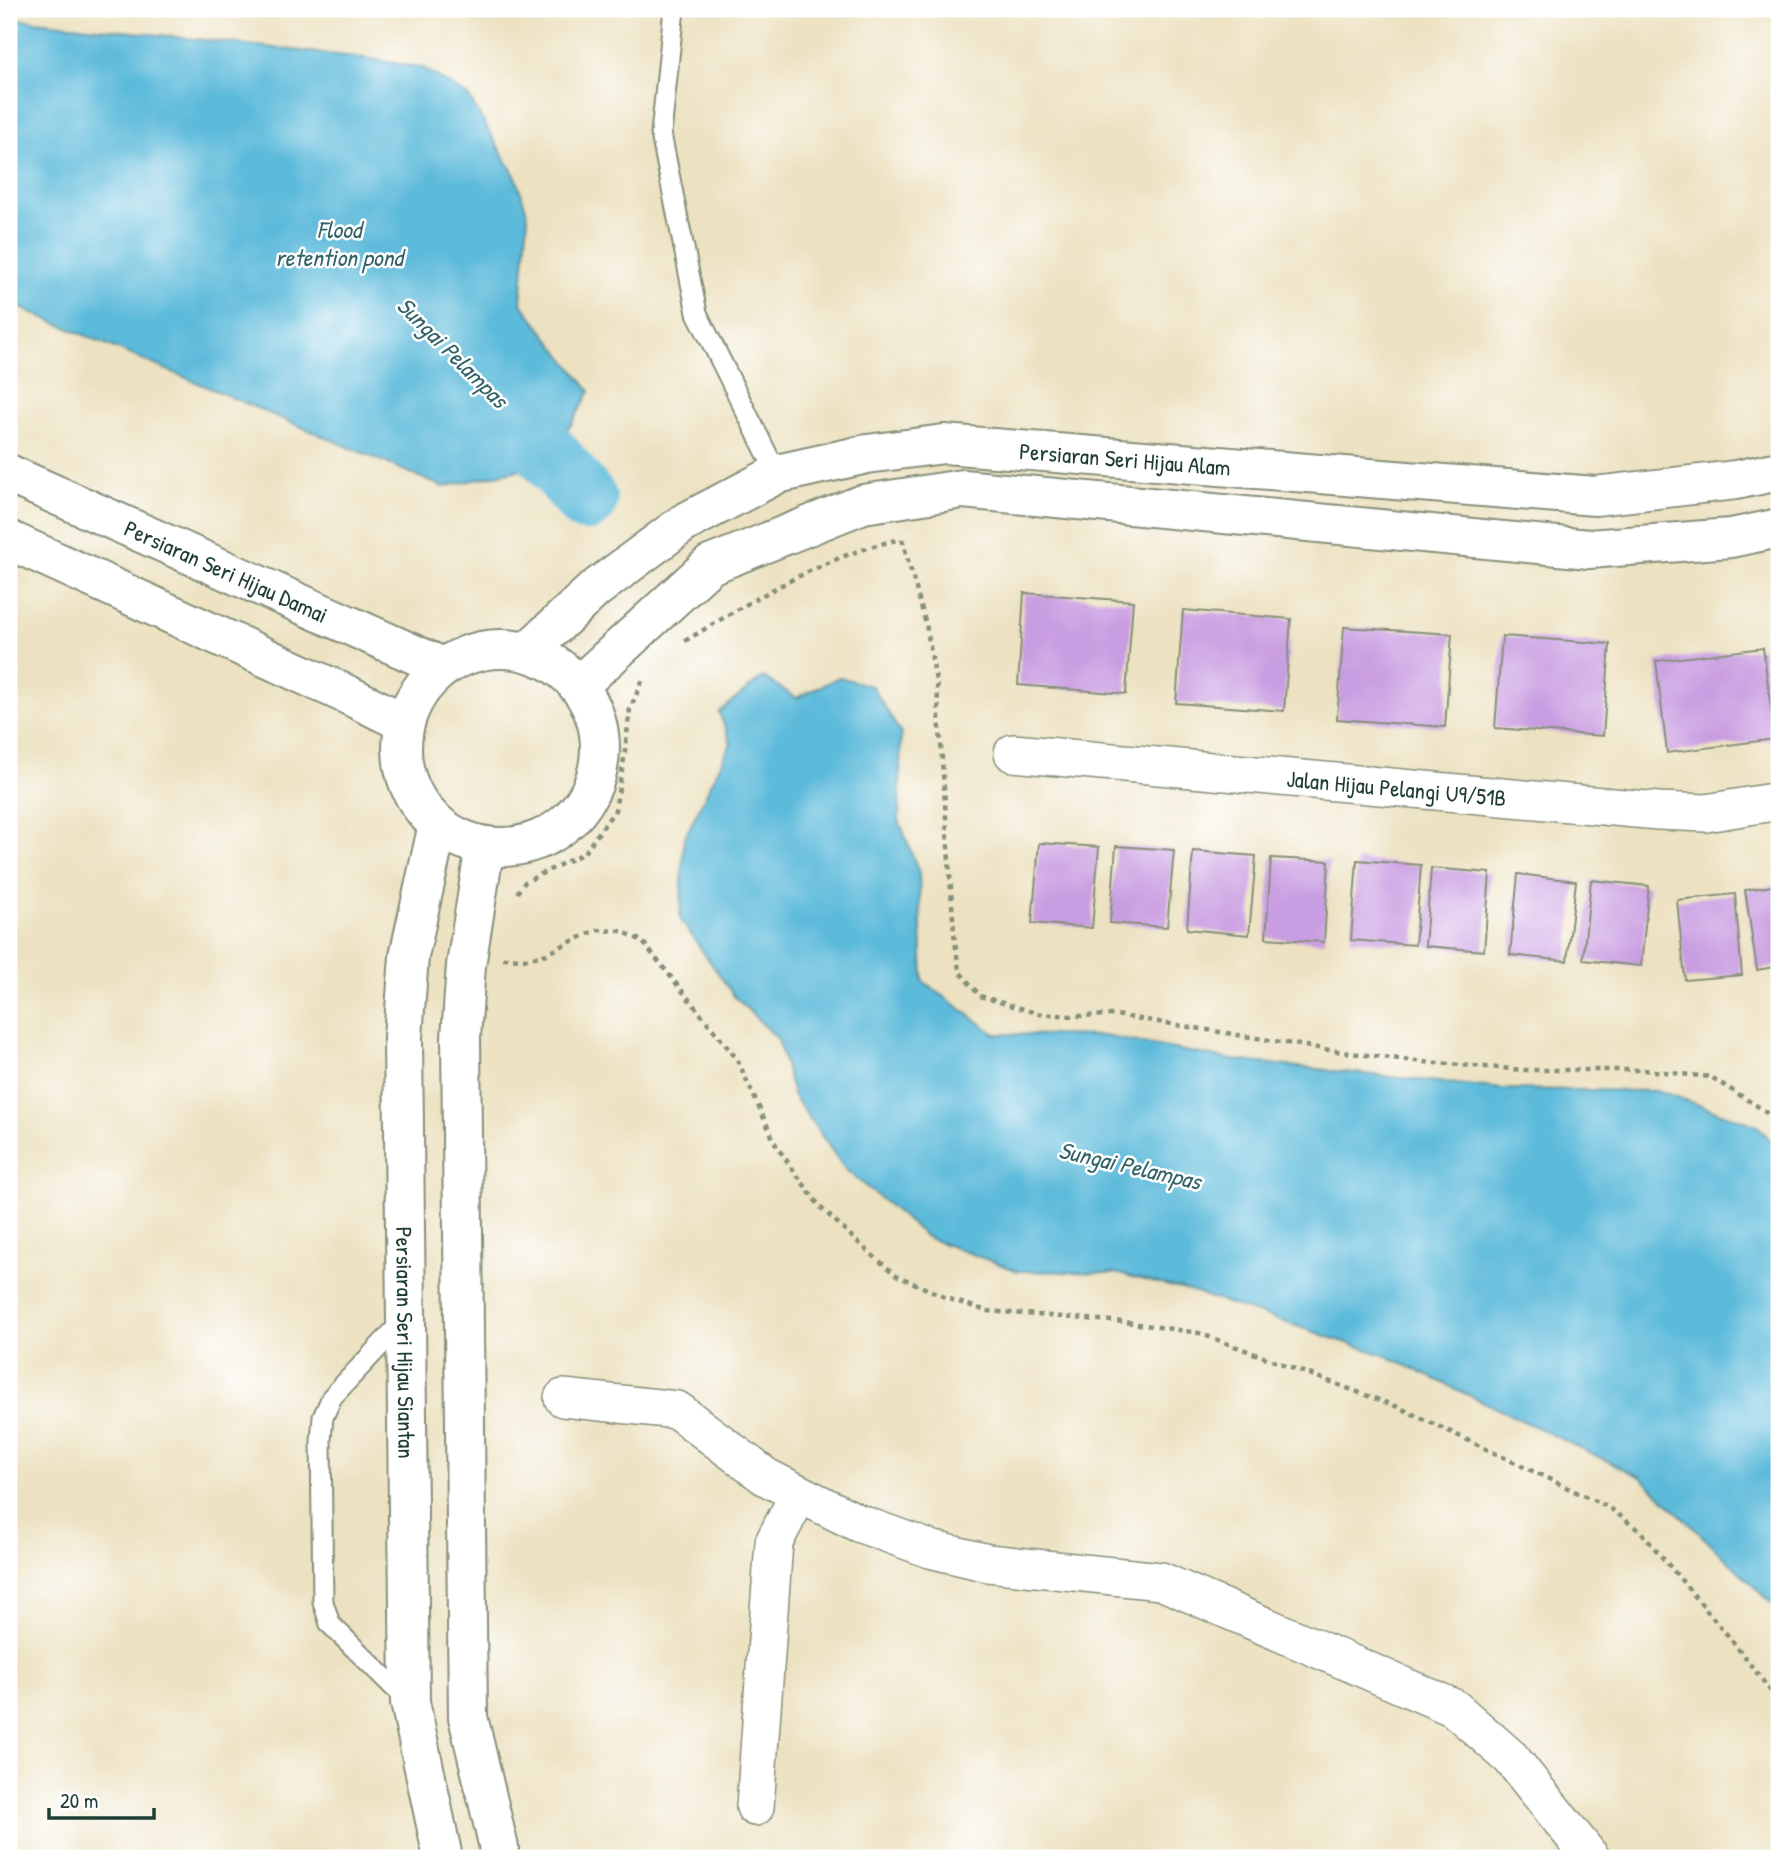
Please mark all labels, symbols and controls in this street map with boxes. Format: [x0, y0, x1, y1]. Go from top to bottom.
water label: Flood retention pond [275, 213, 406, 274]
water label: Sungai Pelampas [390, 290, 517, 417]
street label: Persiaran Seri Hijau Alam [1018, 435, 1232, 482]
street label: Persiaran Seri Hijau Damai [120, 512, 333, 629]
street label: Jalan Hijau Pelangi U9/51B [1285, 762, 1508, 813]
water label: Sungai Pelampas [1056, 1133, 1207, 1198]
street label: Persiaran Seri Hijau Siantan [389, 1226, 423, 1459]
scale bar [49, 1776, 154, 1820]
text: 20 m [60, 1786, 98, 1815]

